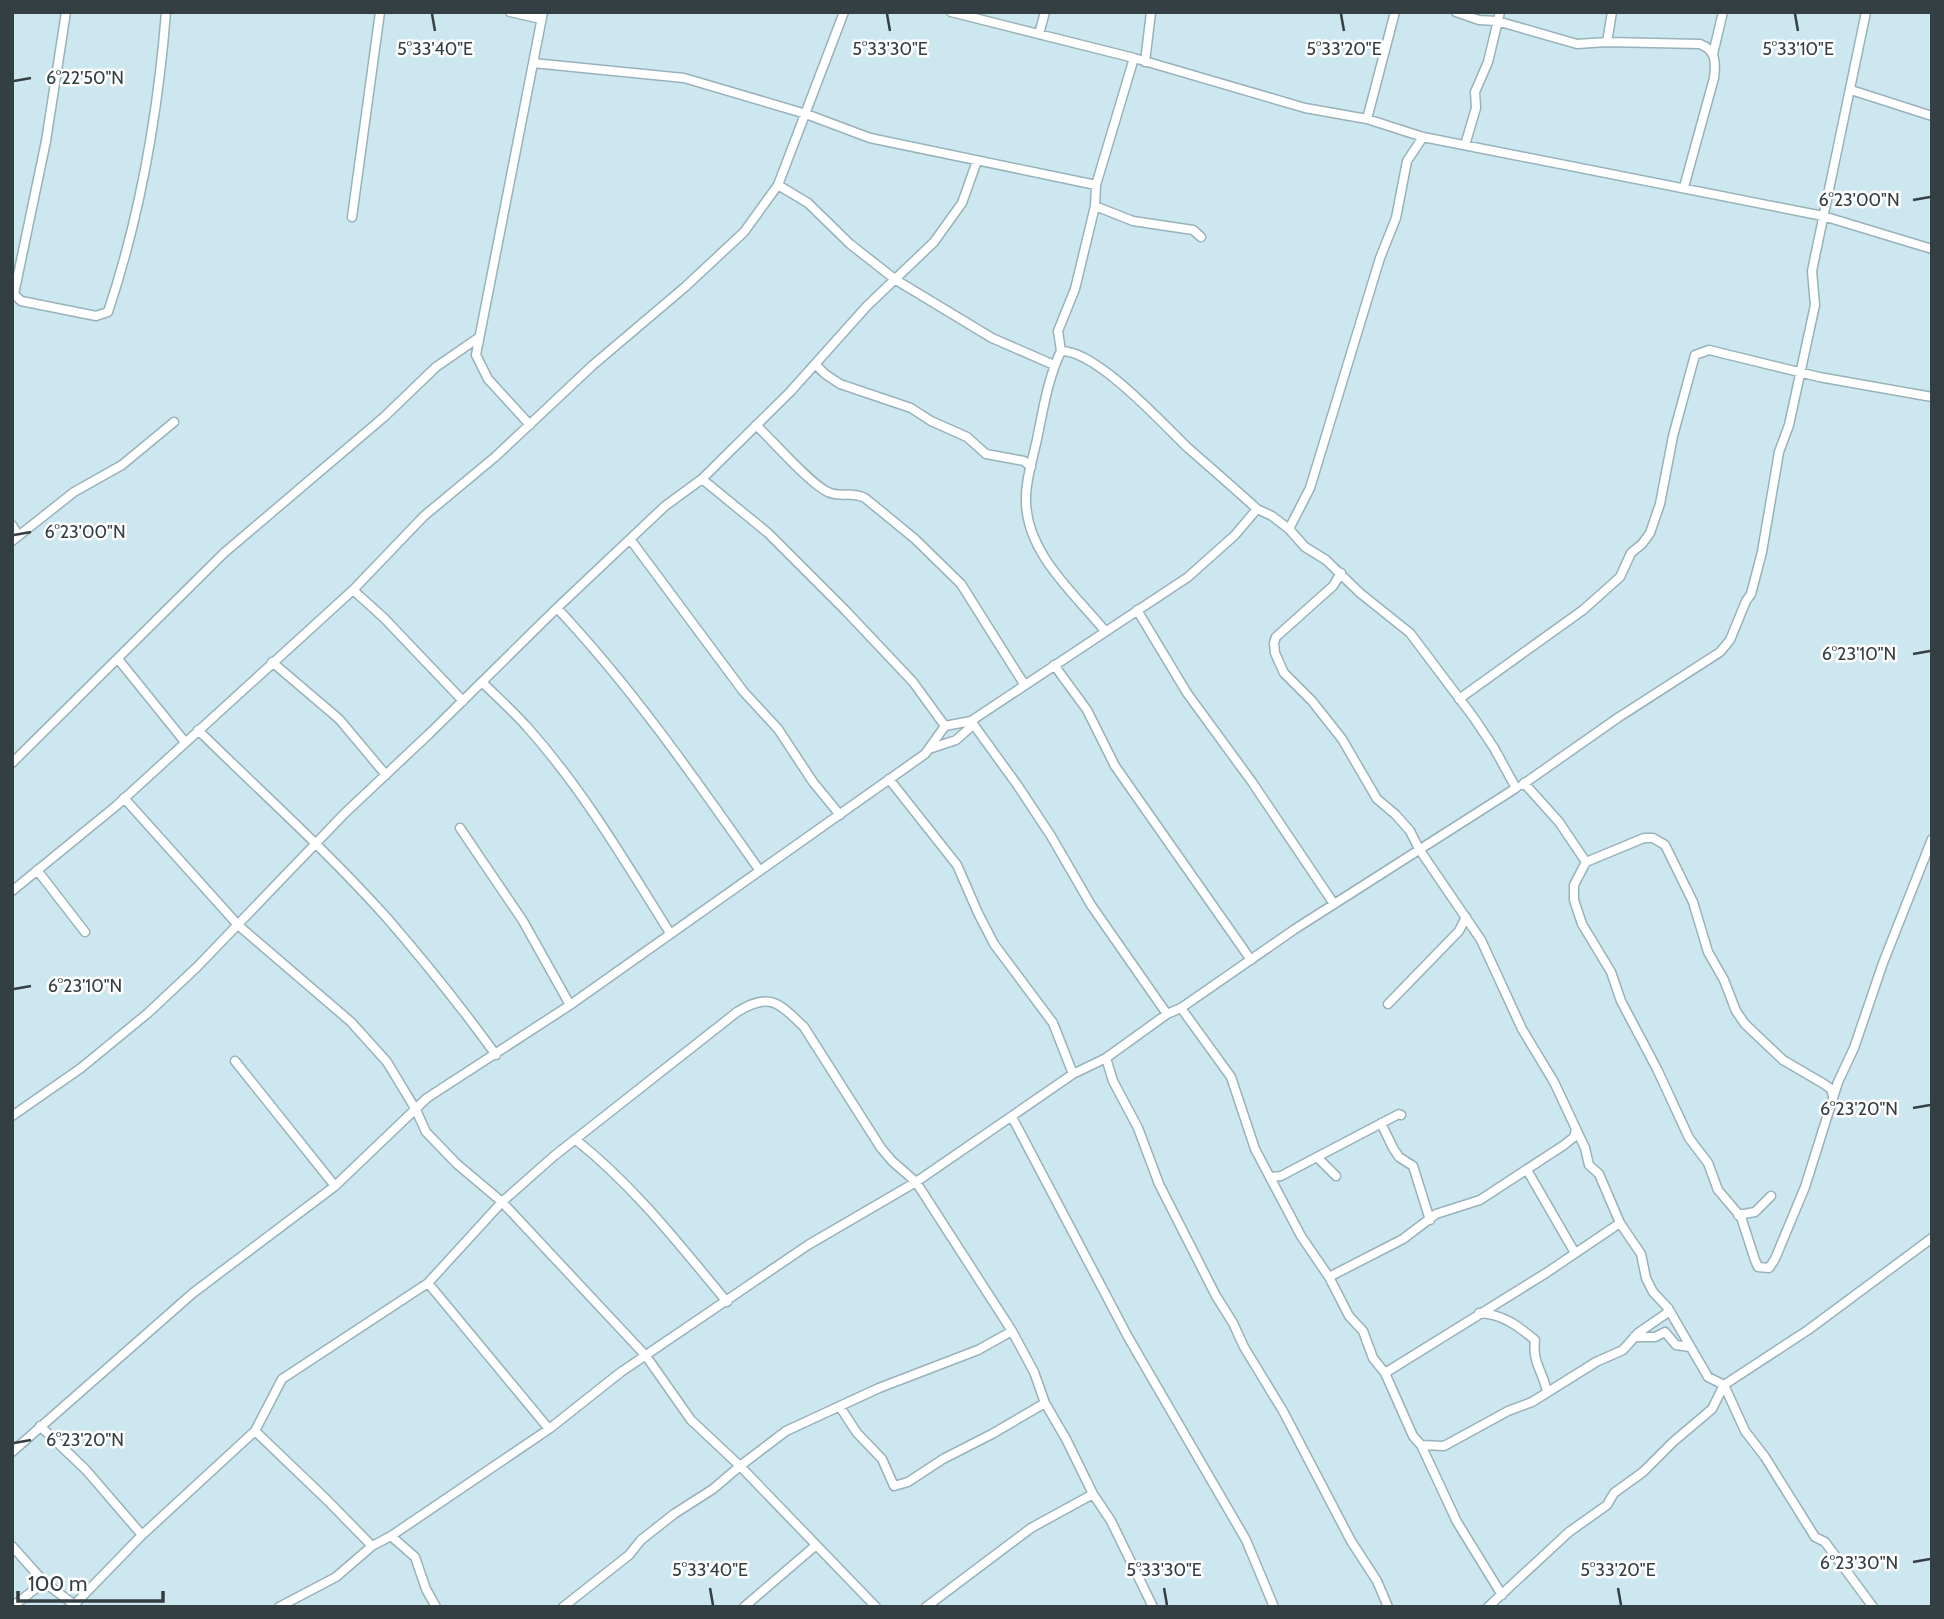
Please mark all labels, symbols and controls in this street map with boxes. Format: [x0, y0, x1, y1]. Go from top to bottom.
text: 5°33'40"E [397, 38, 473, 60]
text: 5°33'30"E [852, 38, 928, 60]
text: 5°33'20"E [1306, 38, 1382, 60]
text: 5°33'10"E [1762, 38, 1834, 60]
text: 6°22'50"N [46, 67, 124, 89]
text: 6°23'00"N [1818, 189, 1900, 211]
text: 6°23'00"N [44, 521, 126, 543]
text: 6°23'10"N [1822, 643, 1896, 665]
text: 6°23'10"N [48, 975, 122, 997]
text: 6°23'20"N [1820, 1098, 1898, 1120]
text: 6°23'20"N [46, 1429, 124, 1451]
text: 6°23'30"N [1820, 1552, 1898, 1574]
text: 5°33'40"E [672, 1559, 748, 1581]
text: 5°33'30"E [1126, 1559, 1202, 1581]
text: 5°33'20"E [1580, 1559, 1656, 1581]
scale bar [18, 1560, 163, 1604]
text: 100 m [28, 1571, 87, 1596]

